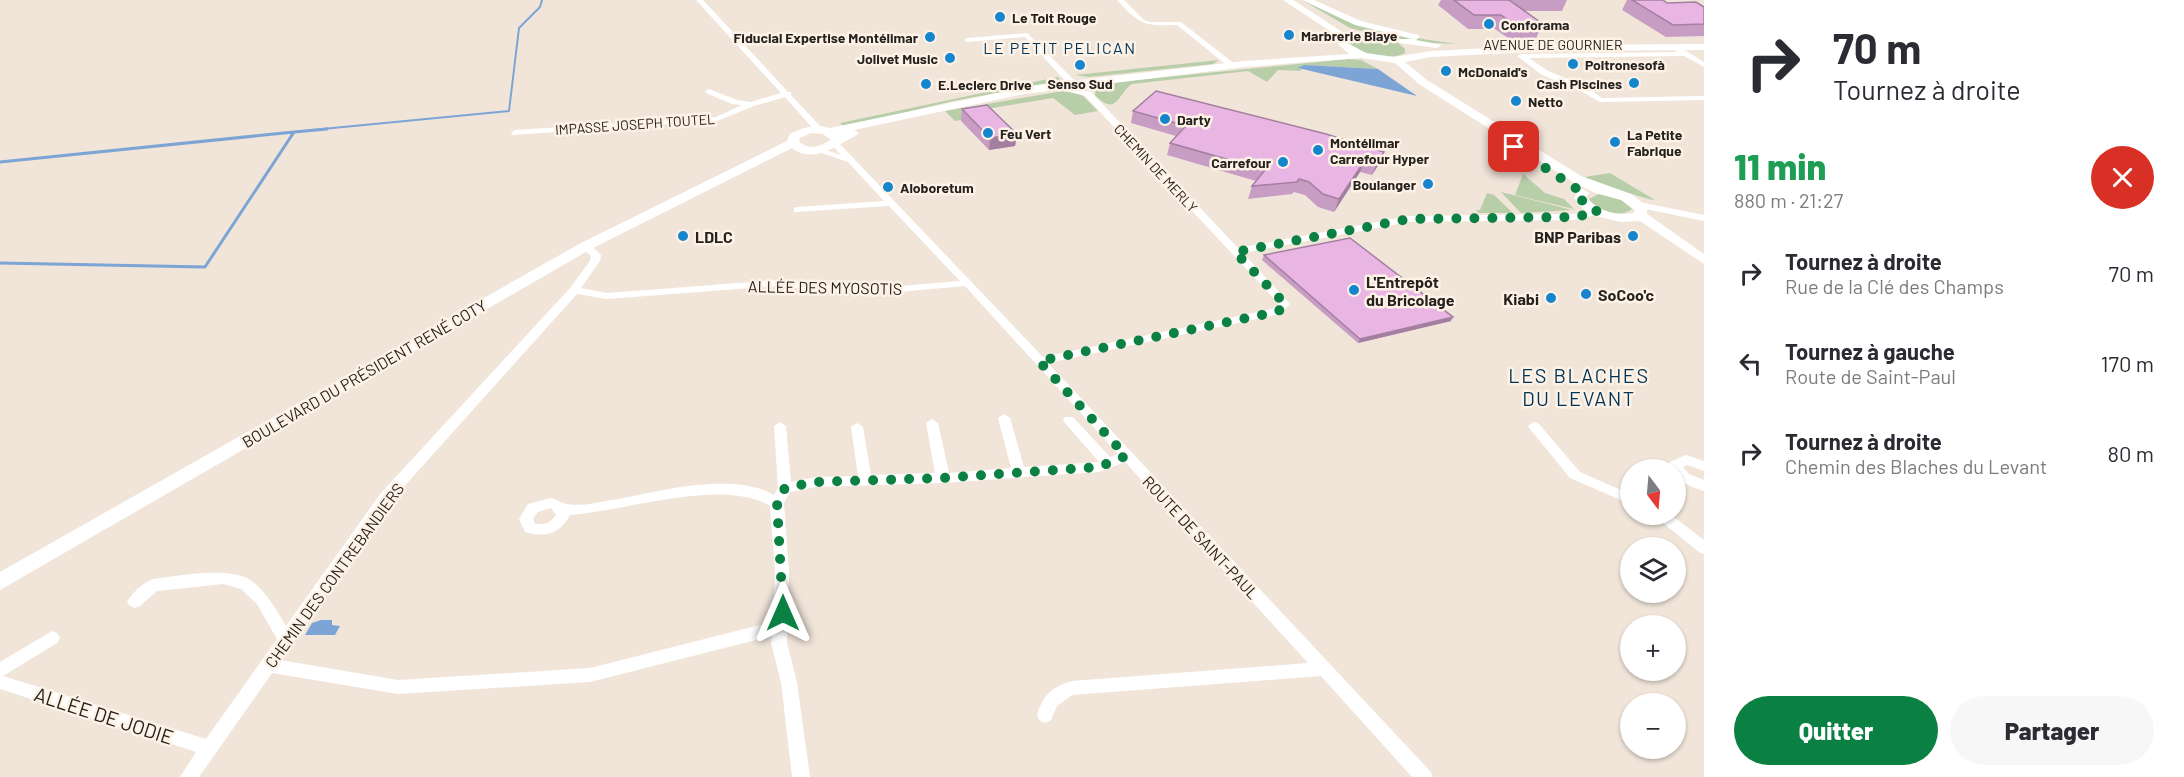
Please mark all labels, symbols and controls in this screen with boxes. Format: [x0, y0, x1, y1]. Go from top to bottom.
place label: Le Toit Rouge [1012, 9, 1097, 26]
marker: Le Toit Rouge [993, 10, 1007, 24]
place label: Conforama [1501, 16, 1570, 33]
marker: Conforama [1482, 17, 1496, 31]
text: 70 m [1833, 22, 1921, 72]
icon: right [1734, 24, 1812, 102]
place label: Marbrerie Blaye [1301, 27, 1398, 44]
marker: Marbrerie Blaye [1282, 28, 1296, 42]
place label: Fiducial Expertise Montélimar [734, 29, 919, 46]
marker: Fiducial Expertise Montélimar [923, 30, 937, 44]
street label: AVENUE DE GOURNIER [1483, 36, 1623, 53]
district label: LE PETIT PELICAN [983, 38, 1137, 57]
place label: Jolivet Music [857, 50, 938, 67]
marker: Jolivet Music [943, 51, 957, 65]
place label: Poltronesofà [1585, 56, 1665, 73]
marker: Poltronesofà [1566, 57, 1580, 71]
marker: Senso Sud [1073, 58, 1087, 72]
place label: McDonald's [1458, 63, 1527, 80]
marker: McDonald's [1439, 64, 1453, 78]
text: Tournez à droite [1833, 73, 2021, 105]
place label: Senso Sud [1047, 75, 1113, 92]
place label: Cash Piscines [1536, 75, 1622, 92]
place label: E.Leclerc Drive [938, 76, 1032, 93]
marker: Cash Piscines [1627, 76, 1641, 90]
marker: E.Leclerc Drive [919, 77, 933, 91]
place label: Netto [1528, 93, 1563, 110]
marker: Netto [1509, 94, 1523, 108]
street label: IMPASSE JOSEPH TOUTEL [555, 110, 716, 138]
place label: Darty [1177, 111, 1211, 128]
marker: Darty [1158, 112, 1172, 126]
street label: CHEMIN DE MERLY [1111, 120, 1201, 216]
pin [1488, 121, 1539, 172]
place label: Feu Vert [1000, 125, 1051, 142]
marker: Feu Vert [981, 126, 995, 140]
place label: La Petite Fabrique [1627, 126, 1683, 159]
icon: arrive [1497, 130, 1530, 163]
place label: Montélimar Carrefour Hyper [1330, 134, 1430, 167]
marker: La Petite Fabrique [1608, 135, 1622, 149]
marker: Montélimar Carrefour Hyper [1311, 143, 1325, 157]
text: 11 min [1734, 144, 1826, 187]
button: close [2091, 146, 2154, 209]
place label: Carrefour [1211, 154, 1272, 171]
marker: Carrefour [1276, 155, 1290, 169]
place label: Boulanger [1353, 176, 1417, 193]
marker: Boulanger [1421, 177, 1435, 191]
place label: Aloboretum [900, 179, 974, 196]
marker: Aloboretum [881, 180, 895, 194]
text: 880 m · 21:27 [1734, 188, 1843, 212]
place label: LDLC [695, 227, 733, 246]
place label: BNP Paribas [1534, 227, 1621, 246]
marker: LDLC [676, 229, 690, 243]
marker: BNP Paribas [1626, 229, 1640, 243]
text: Tournez à droite [1785, 248, 1942, 274]
icon: right [1734, 257, 1767, 290]
text: 70 m [2109, 260, 2154, 286]
place label: L'Entrepôt du Bricolage [1366, 272, 1455, 309]
text: Rue de la Clé des Champs [1785, 274, 2004, 298]
street label: ALLÉE DES MYOSOTIS [748, 276, 902, 298]
marker: L'Entrepôt du Bricolage [1347, 283, 1361, 297]
place label: SoCoo'c [1598, 285, 1654, 304]
marker: SoCoo'c [1579, 287, 1593, 301]
place label: Kiabi [1503, 289, 1539, 308]
marker: Kiabi [1544, 291, 1558, 305]
street label: BOULEVARD DU PRÉSIDENT RENÉ COTY [238, 295, 490, 451]
text: Tournez à gauche [1785, 338, 1955, 364]
icon: left [1734, 347, 1767, 380]
text: 170 m [2101, 350, 2154, 376]
district label: LES BLACHES DU LEVANT [1508, 363, 1650, 410]
text: Route de Saint-Paul [1785, 364, 1956, 388]
text: Tournez à droite [1785, 428, 1942, 454]
icon: right [1734, 437, 1767, 470]
text: 80 m [2108, 440, 2154, 466]
text: Chemin des Blaches du Levant [1785, 454, 2047, 478]
north arrow [1620, 459, 1686, 525]
map controls [1620, 459, 1686, 759]
street label: ROUTE DE SAINT-PAUL [1139, 472, 1263, 602]
street label: CHEMIN DES CONTREBANDIERS [261, 479, 407, 671]
button: layers [1620, 537, 1686, 603]
position arrow [751, 581, 815, 645]
button: + [1620, 615, 1686, 681]
street label: ALLÉE DE JODIE [31, 681, 177, 749]
button: − [1620, 693, 1686, 759]
button: Quitter [1734, 696, 1938, 765]
button: Partager [1950, 696, 2154, 765]

